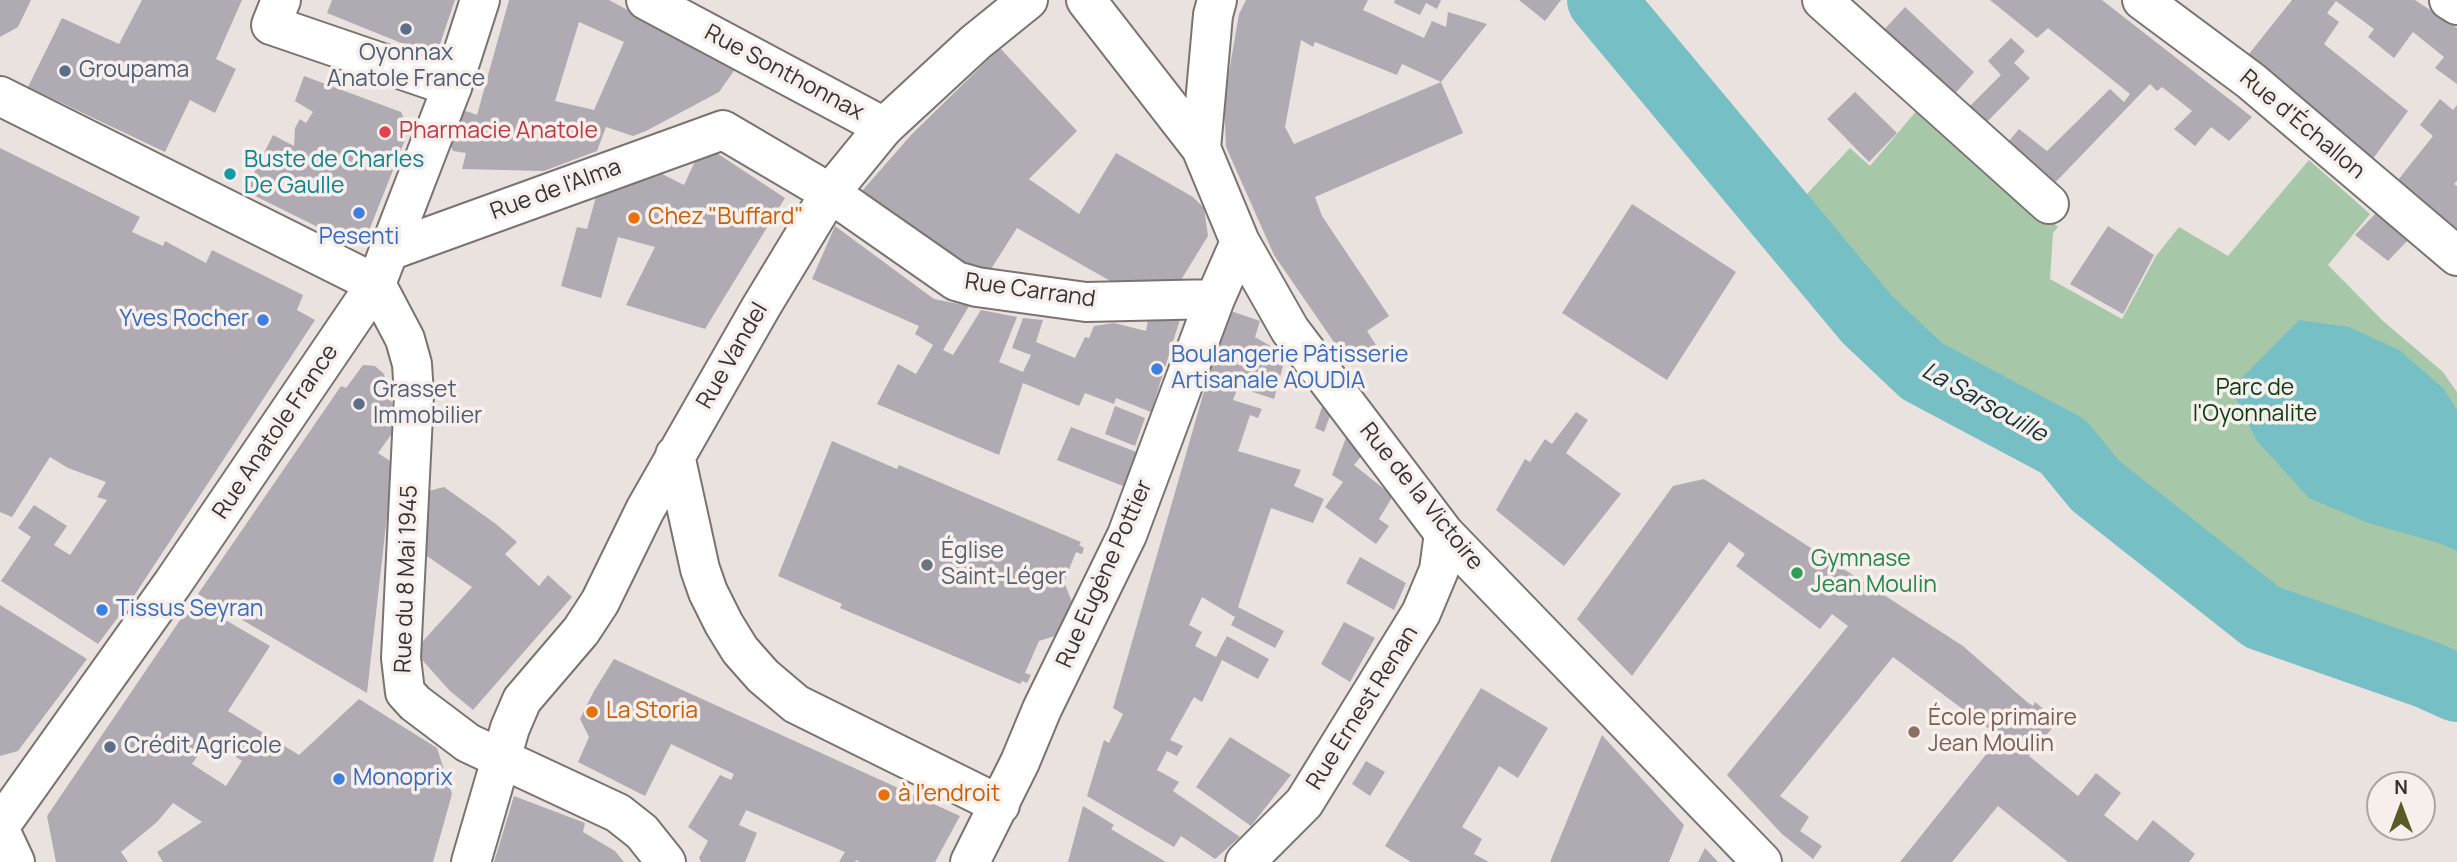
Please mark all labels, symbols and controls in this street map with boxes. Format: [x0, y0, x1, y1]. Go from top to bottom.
street label: Rue Sonthonnax [700, 19, 868, 127]
marker: Oyonnax Anatole France [398, 21, 414, 37]
place label: Oyonnax Anatole France [327, 40, 485, 94]
place label: Groupama [79, 57, 189, 85]
marker: Groupama [57, 63, 73, 79]
street label: Rue d'Échallon [2234, 65, 2370, 185]
place label: Pharmacie Anatole [399, 118, 598, 146]
marker: Pharmacie Anatole [377, 124, 393, 140]
place label: Buste de Charles De Gaulle [244, 147, 424, 201]
street label: Rue de l'Alma [487, 154, 625, 226]
marker: Buste de Charles De Gaulle [222, 166, 238, 182]
place label: Chez "Buffard" [648, 204, 803, 232]
marker: Pesenti [351, 205, 367, 221]
marker: Chez "Buffard" [626, 210, 642, 226]
place label: Pesenti [319, 224, 399, 252]
street label: Rue Carrand [963, 268, 1097, 314]
street label: Rue Vandel [692, 298, 774, 414]
place label: Yves Rocher [119, 306, 249, 334]
marker: Yves Rocher [255, 312, 271, 328]
street label: Rue Anatole France [207, 339, 345, 525]
place label: Boulangerie Pâtisserie Artisanale AOUDIA [1171, 342, 1408, 396]
water label: La Sarsouille [1916, 357, 2052, 449]
marker: Boulangerie Pâtisserie Artisanale AOUDIA [1149, 361, 1165, 377]
park label: Parc de l'Oyonnalite [2193, 375, 2317, 429]
place label: Grasset Immobilier [373, 377, 482, 431]
marker: Grasset Immobilier [351, 396, 367, 412]
street label: Rue de la Victoire [1353, 418, 1489, 576]
street label: Rue Eugène Pottier [1051, 476, 1159, 672]
street label: Rue du 8 Mai 1945 [390, 484, 424, 674]
place label: Église Saint-Léger [941, 538, 1066, 592]
place label: Gymnase Jean Moulin [1811, 546, 1937, 600]
marker: Église Saint-Léger [919, 557, 935, 573]
marker: Gymnase Jean Moulin [1789, 565, 1805, 581]
place label: Tissus Seyran [116, 596, 263, 624]
marker: Tissus Seyran [94, 602, 110, 618]
street label: Rue Ernest Renan [1301, 621, 1425, 795]
place label: La Storia [606, 698, 698, 726]
marker: La Storia [584, 704, 600, 720]
place label: École primaire Jean Moulin [1928, 705, 2077, 759]
marker: École primaire Jean Moulin [1906, 724, 1922, 740]
place label: Crédit Agricole [124, 733, 282, 761]
marker: Crédit Agricole [102, 739, 118, 755]
place label: Monoprix [353, 765, 453, 793]
marker: Monoprix [331, 771, 347, 787]
north arrow [2366, 771, 2436, 841]
text: N [2394, 774, 2408, 800]
place label: à l'endroit [898, 781, 1000, 809]
marker: à l'endroit [876, 787, 892, 803]

